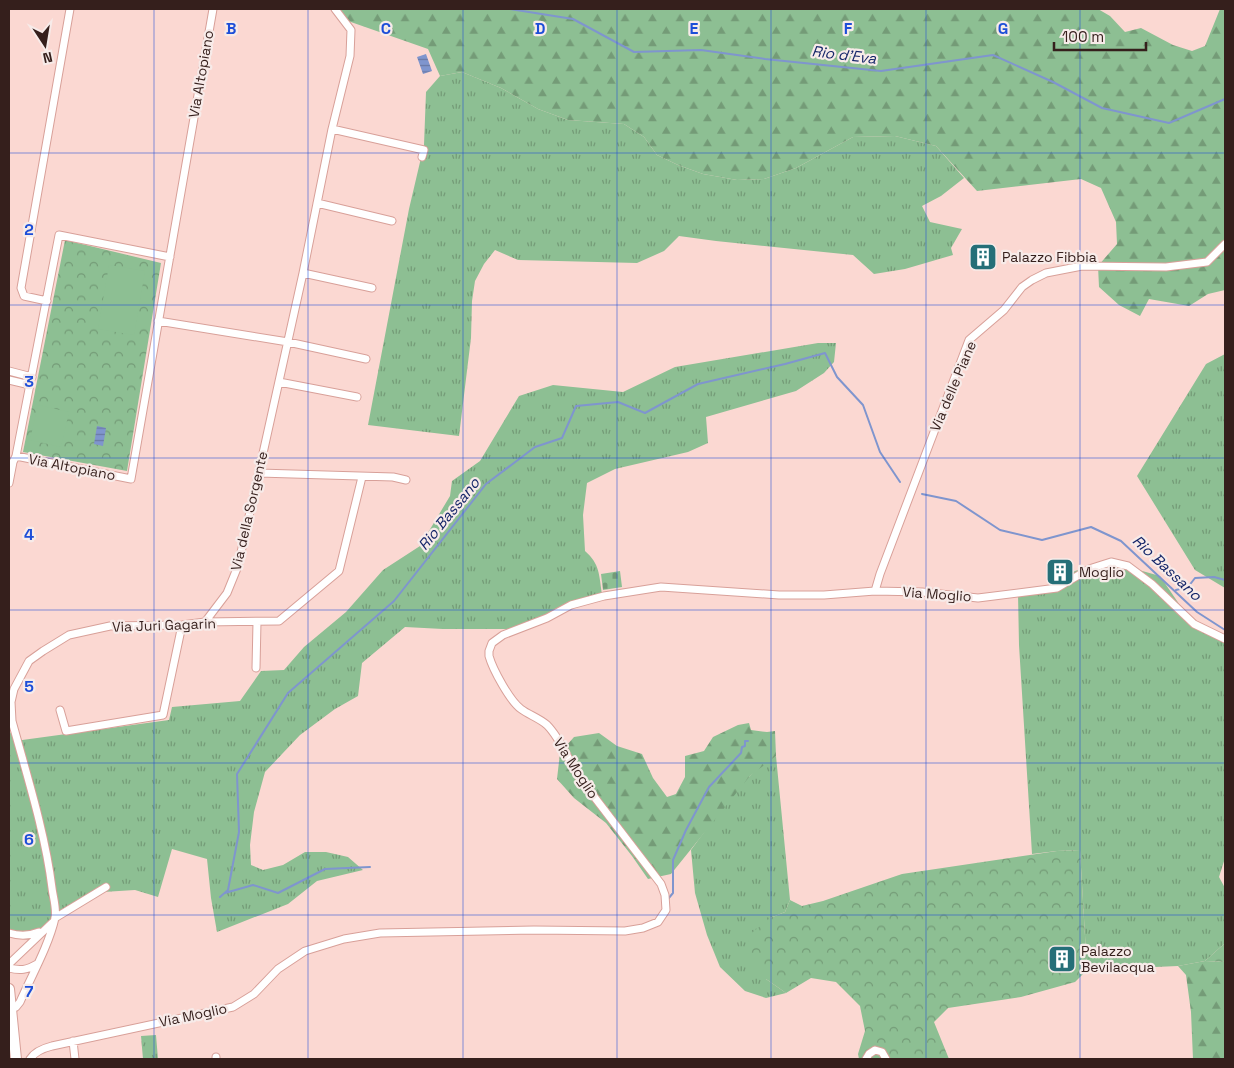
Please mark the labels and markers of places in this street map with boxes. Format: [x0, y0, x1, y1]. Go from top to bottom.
building icon: Palazzo Fibbia [968, 242, 998, 272]
place label: Palazzo Fibbia [1002, 248, 1097, 266]
building icon: Moglio [1045, 557, 1075, 587]
place label: Moglio [1079, 563, 1124, 581]
place label: Palazzo Bevilacqua [1081, 942, 1155, 976]
building icon: Palazzo Bevilacqua [1047, 944, 1077, 974]

